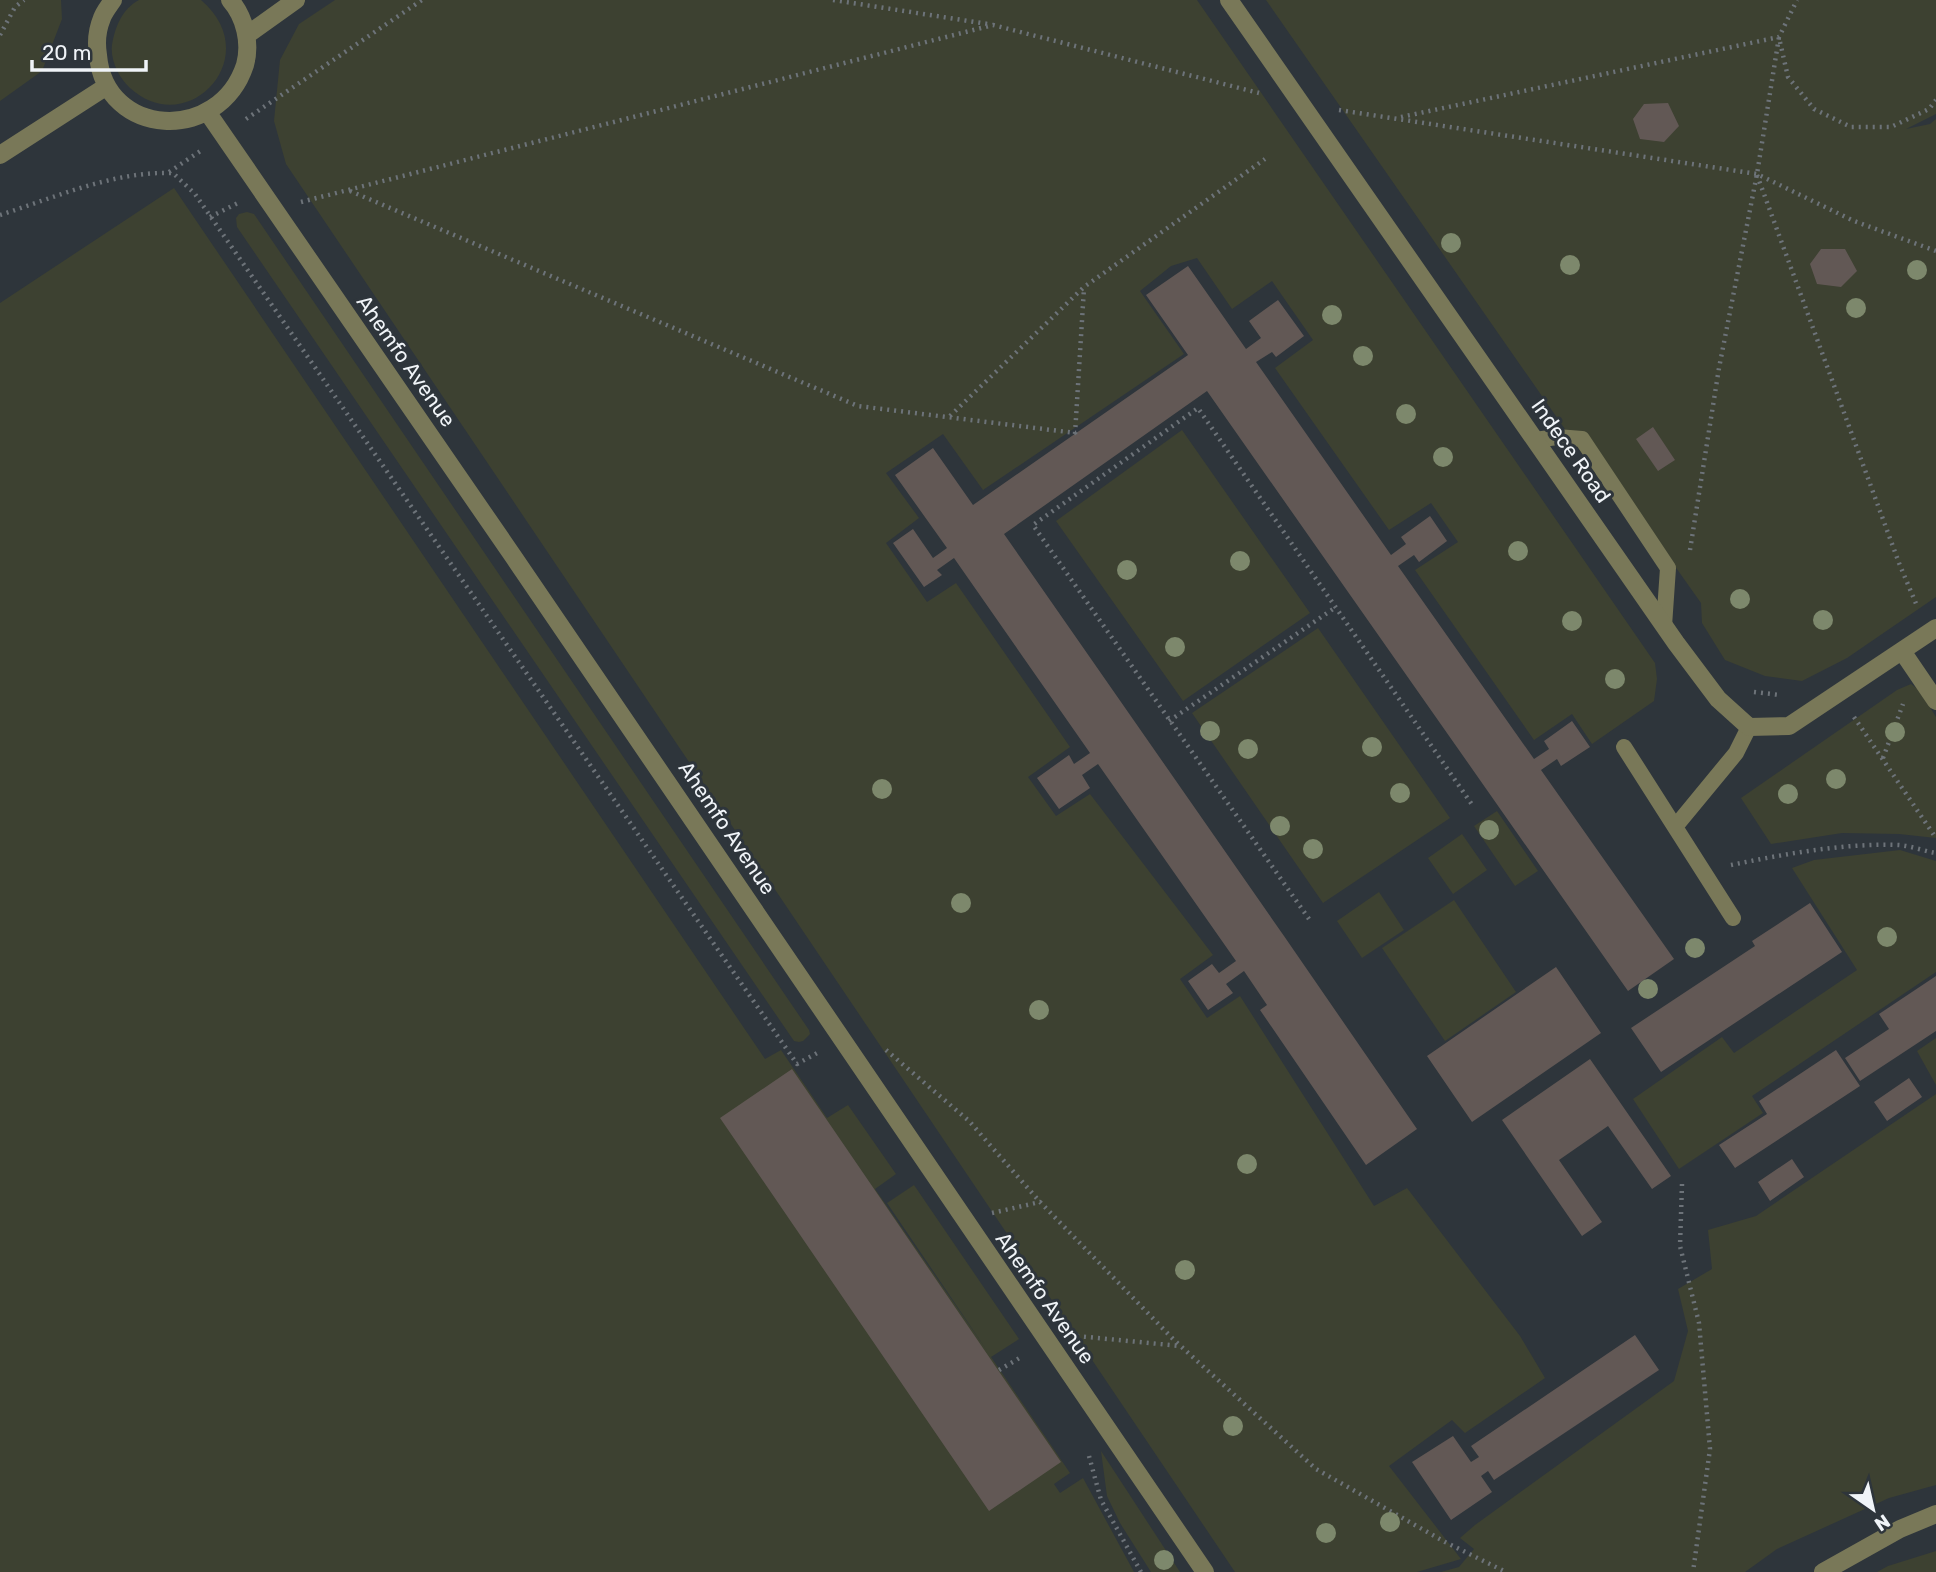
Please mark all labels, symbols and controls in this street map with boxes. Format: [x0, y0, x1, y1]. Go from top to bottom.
scale bar [32, 28, 145, 72]
text: 20 m [42, 40, 91, 65]
street label: Ahemfo Avenue [352, 290, 461, 431]
street label: Indece Road [1526, 394, 1616, 507]
street label: Ahemfo Avenue [674, 756, 781, 899]
street label: Ahemfo Avenue [991, 1227, 1100, 1368]
north arrow [1838, 1474, 1908, 1544]
text: N [1870, 1509, 1894, 1536]

